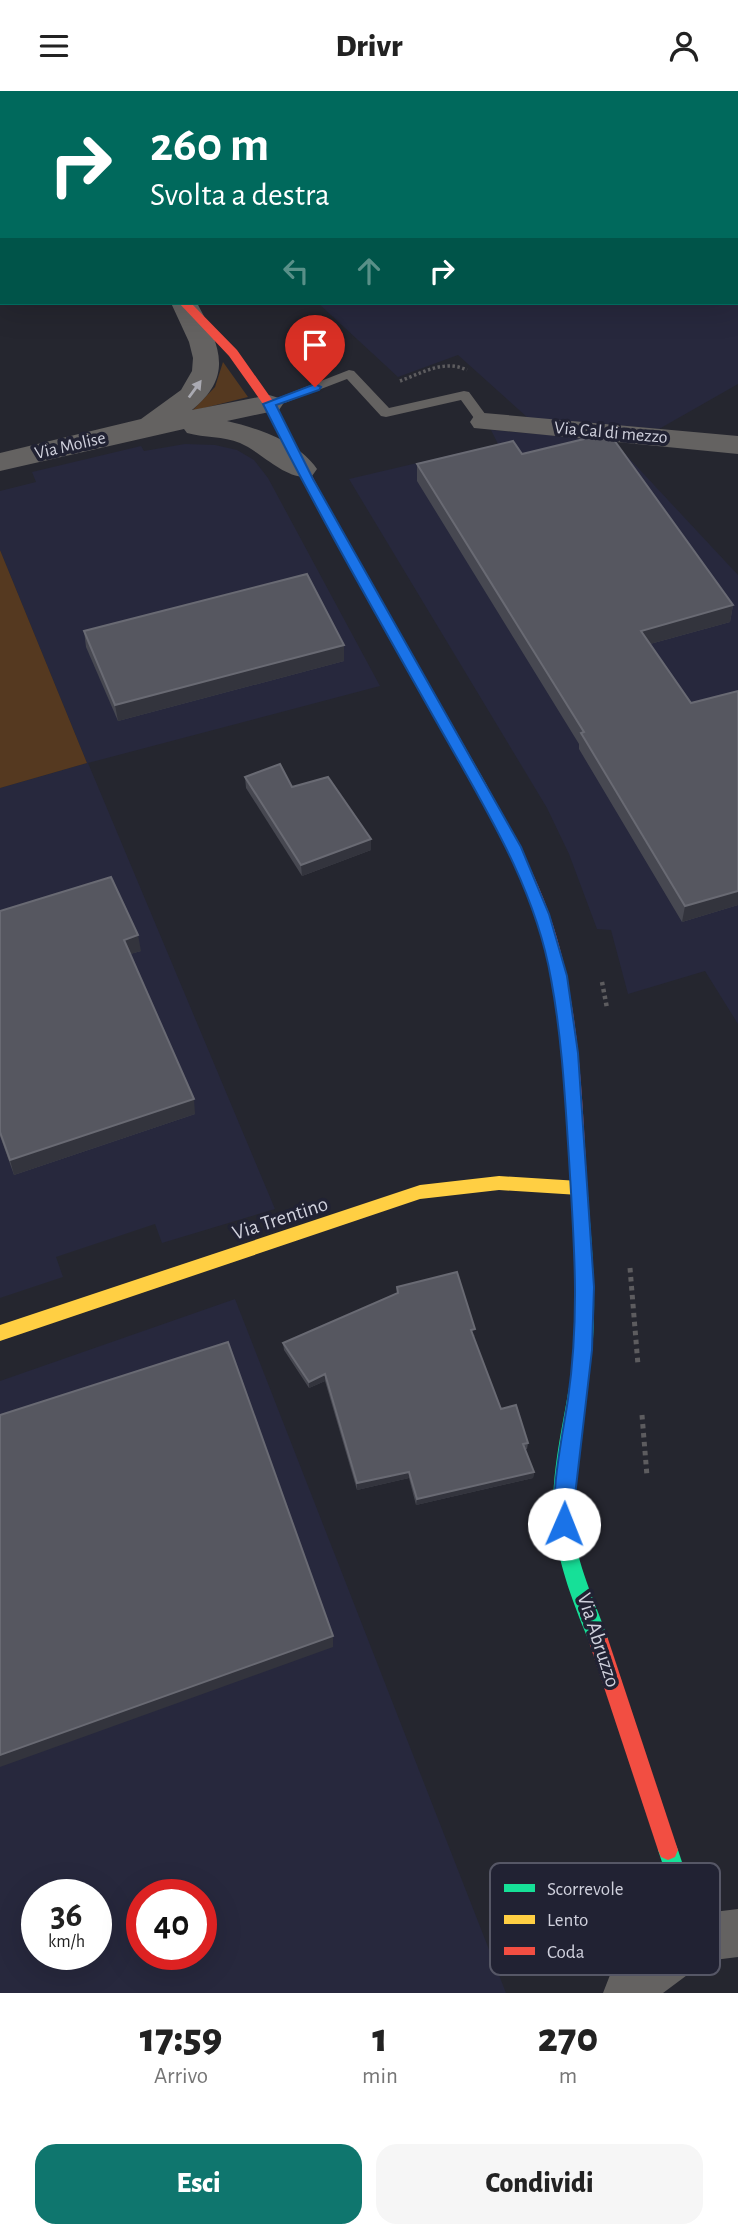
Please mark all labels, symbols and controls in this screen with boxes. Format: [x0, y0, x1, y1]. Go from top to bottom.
icon: menu [35, 27, 73, 65]
icon: person [665, 27, 703, 65]
text: Drivr [335, 30, 403, 62]
icon: right [35, 119, 126, 210]
text: 260 m [150, 121, 269, 170]
text: Svolta a destra [150, 179, 330, 211]
icon: left [277, 252, 315, 290]
icon: ahead [350, 252, 388, 290]
icon: right [423, 252, 461, 290]
pin [285, 315, 345, 387]
icon: arrive [296, 326, 334, 364]
one-way arrow [188, 380, 202, 398]
street label: Via Cal di mezzo [554, 419, 668, 447]
street label: Via Molise [33, 429, 107, 463]
street label: Via Trentino [230, 1193, 331, 1244]
position arrow [527, 1487, 601, 1561]
street label: Via Abruzzo [573, 1590, 624, 1690]
legend [490, 1863, 720, 1975]
speed limit sign: 40 [126, 1879, 217, 1970]
text: Scorrevole [547, 1880, 624, 1899]
text: 36 [50, 1898, 82, 1933]
text: Lento [547, 1911, 588, 1930]
text: km/h [48, 1933, 85, 1951]
text: Coda [547, 1943, 585, 1962]
text: 17:59 [140, 2017, 222, 2059]
text: 1 [372, 2017, 388, 2059]
text: 270 [538, 2017, 598, 2059]
text: Arrivo [154, 2065, 208, 2088]
text: min [362, 2065, 398, 2088]
text: m [559, 2065, 577, 2088]
button: Esci [35, 2144, 362, 2224]
button: Condividi [376, 2144, 703, 2224]

